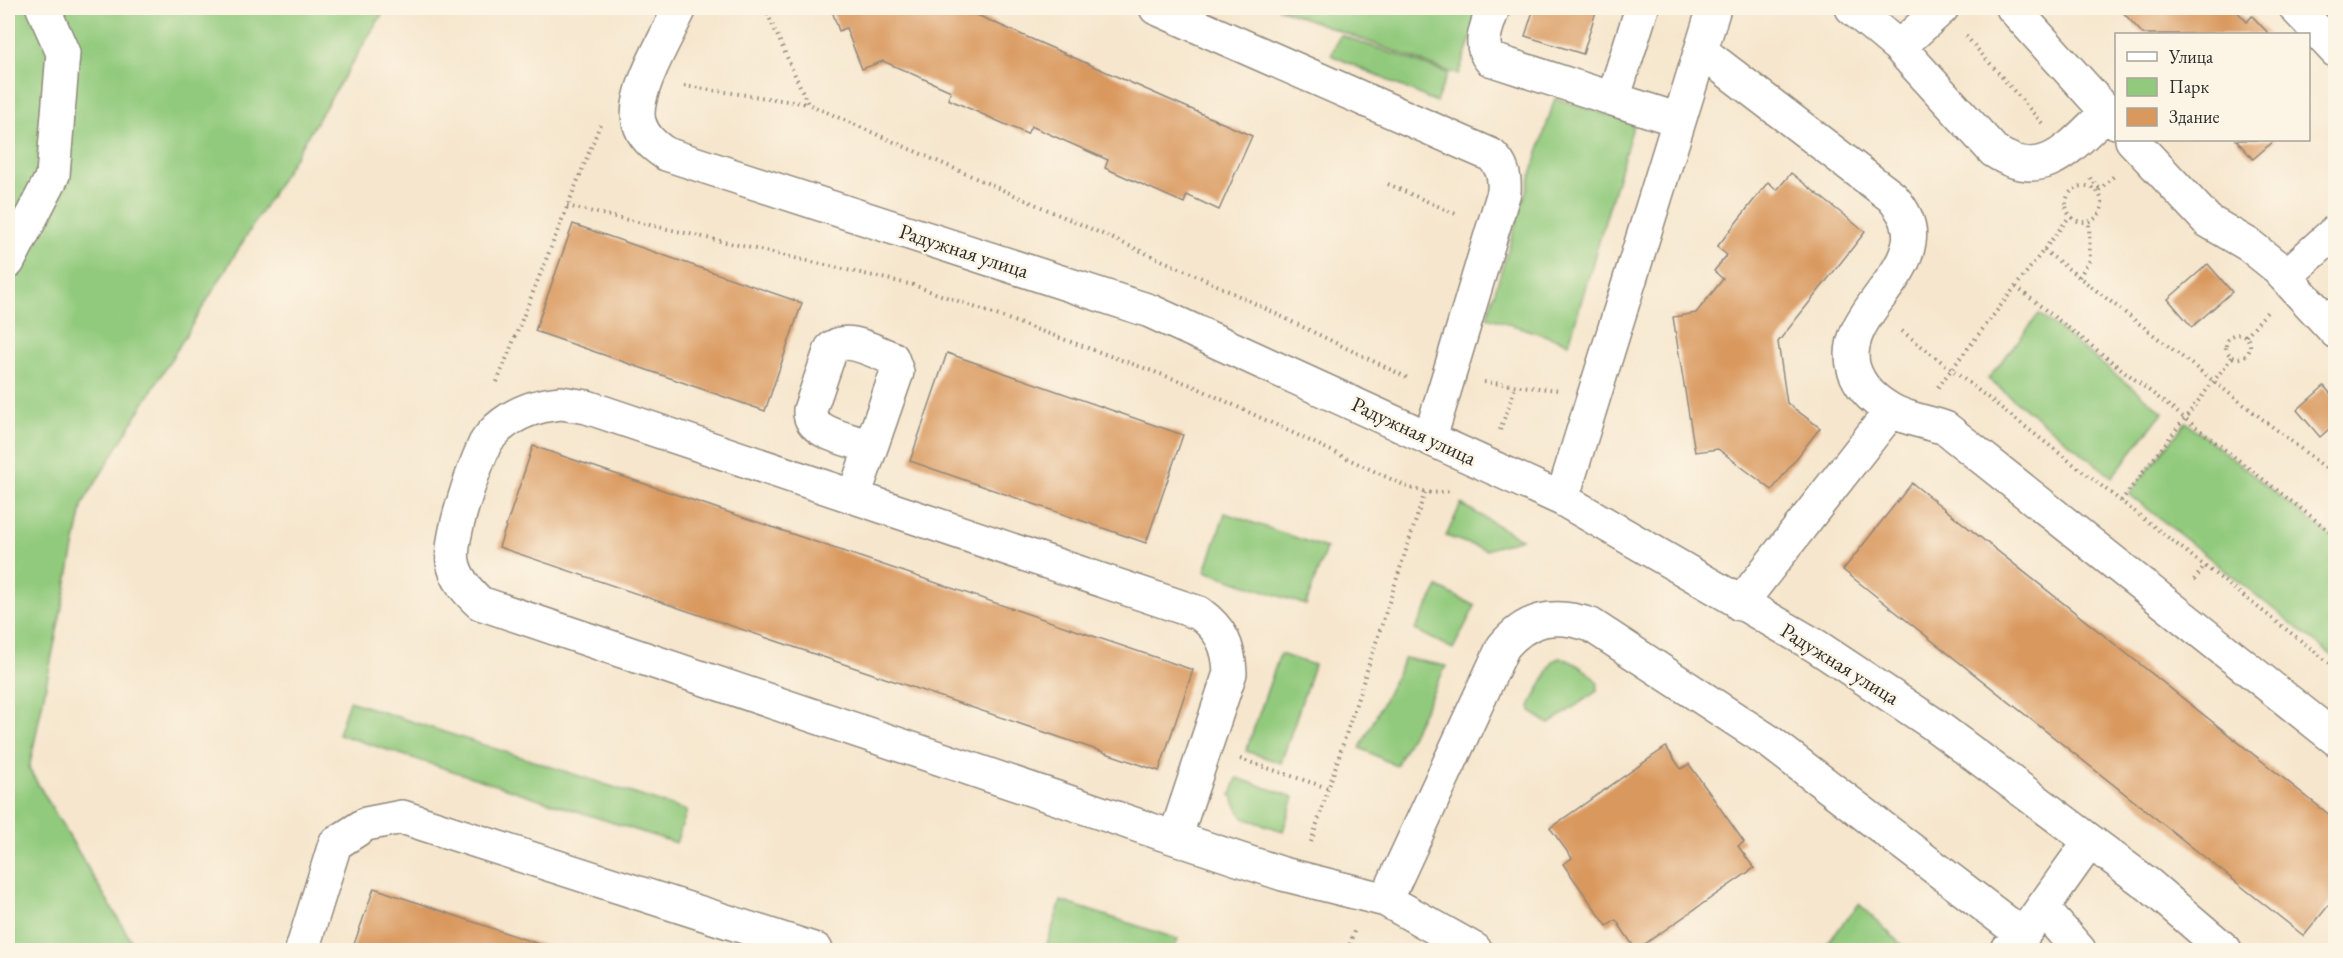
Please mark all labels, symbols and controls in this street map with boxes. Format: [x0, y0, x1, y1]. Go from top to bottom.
legend [2115, 33, 2310, 141]
text: Улица [2168, 45, 2214, 68]
text: Парк [2169, 75, 2209, 98]
text: Здание [2169, 105, 2219, 128]
street label: Радужная улица [896, 217, 1033, 284]
street label: Радужная улица [1348, 390, 1481, 471]
street label: Радужная улица [1776, 617, 1905, 711]

